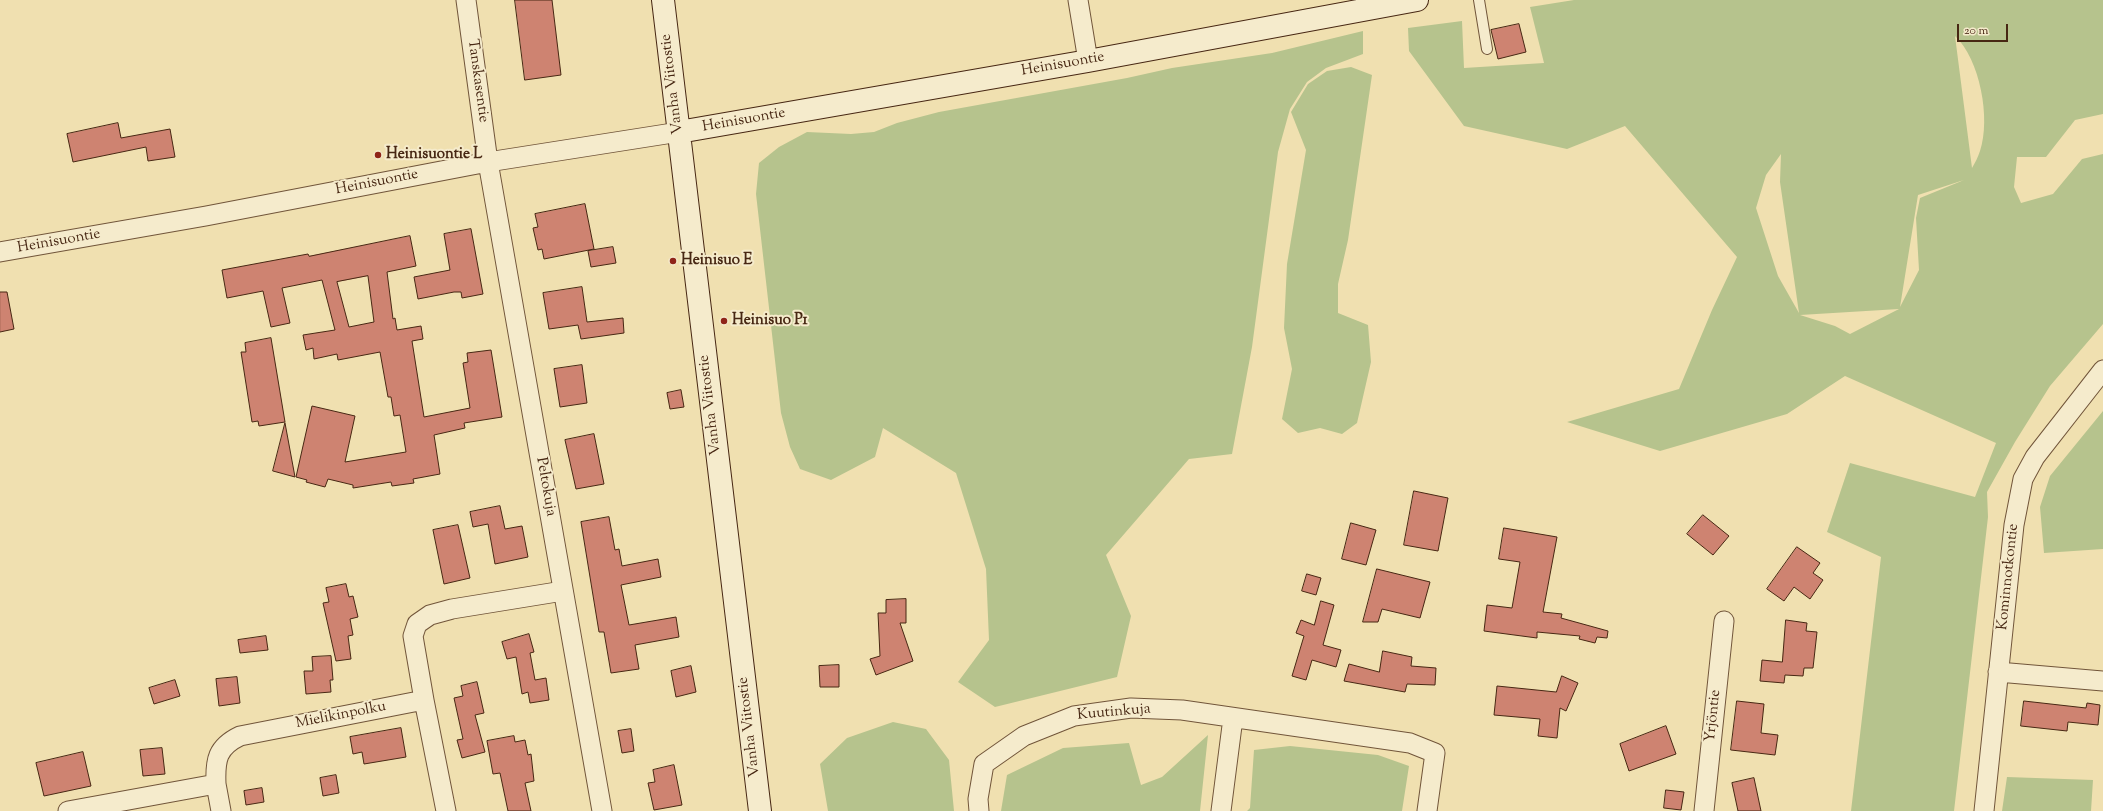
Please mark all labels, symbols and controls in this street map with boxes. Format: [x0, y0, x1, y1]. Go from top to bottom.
scale bar [1959, 16, 2010, 42]
text: 20 m [1964, 22, 1988, 40]
street label: Vanha Viitostie [658, 33, 688, 135]
street label: Tanskasentie [462, 38, 492, 124]
street label: Heinisuontie [1020, 49, 1106, 81]
street label: Heinisuontie [701, 105, 787, 137]
place label: Heinisuontie L [386, 146, 482, 164]
marker: Heinisuontie L [373, 150, 383, 160]
street label: Heinisuontie [334, 166, 420, 200]
street label: Heinisuontie [16, 226, 102, 258]
place label: Heinisuo E [681, 252, 752, 270]
marker: Heinisuo E [668, 256, 678, 266]
place label: Heinisuo P1 [732, 312, 808, 330]
marker: Heinisuo P1 [719, 316, 729, 326]
street label: Vanha Viitostie [696, 354, 726, 456]
street label: Peltokuja [531, 456, 559, 518]
street label: Kominnotkontie [1994, 523, 2024, 631]
street label: Vanha Viitostie [735, 676, 765, 778]
street label: Yrjöntie [1702, 689, 1726, 743]
street label: Mielikinpolku [294, 698, 388, 734]
street label: Kuutinkuja [1077, 701, 1151, 725]

